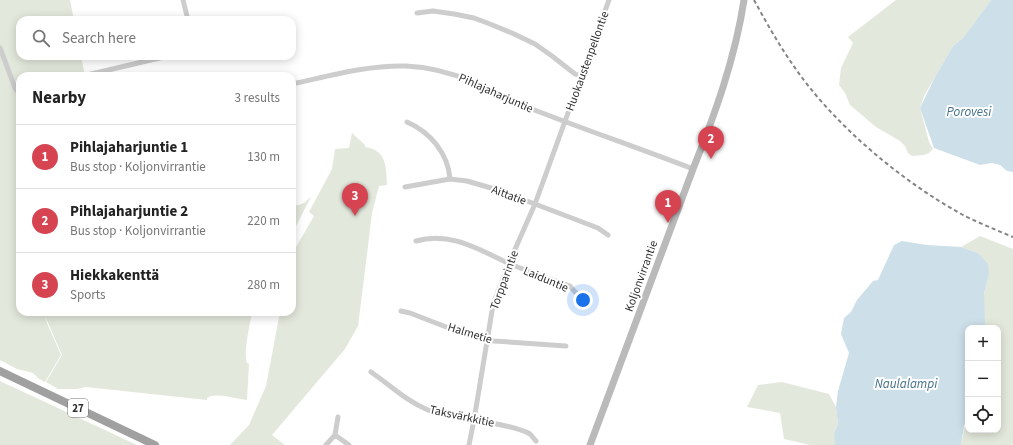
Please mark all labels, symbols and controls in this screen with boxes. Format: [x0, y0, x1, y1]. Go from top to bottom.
street label: Huokaustenpellontie [561, 9, 613, 114]
search box [16, 16, 296, 60]
icon: search [30, 27, 52, 49]
text: Search here [62, 28, 136, 49]
street label: Pihlajaharjuntie [456, 69, 536, 118]
text: Nearby [32, 86, 86, 110]
text: 3 results [235, 89, 280, 107]
water label: Porovesi [947, 103, 992, 121]
pin: 2 [698, 126, 724, 159]
text: Pihlajaharjuntie 1 [70, 137, 188, 158]
text: 1 [42, 148, 48, 166]
text: 130 m [247, 148, 280, 166]
text: Bus stop · Koljonvirrantie [70, 158, 206, 176]
street label: Aittatie [489, 181, 529, 210]
pin: 3 [342, 183, 368, 216]
pin: 1 [655, 190, 681, 223]
text: Pihlajaharjuntie 2 [70, 201, 188, 222]
text: 2 [42, 212, 48, 230]
text: 220 m [247, 212, 280, 230]
text: Bus stop · Koljonvirrantie [70, 222, 206, 240]
street label: Koljonvirrantie [621, 238, 662, 314]
street label: Torpparintie [486, 248, 523, 312]
street label: Laiduntie [521, 262, 571, 297]
text: Hiekkakenttä [70, 265, 159, 286]
text: 3 [42, 276, 48, 294]
text: 280 m [247, 276, 280, 294]
text: Sports [70, 286, 105, 304]
your location [573, 290, 593, 310]
street label: Halmetie [446, 319, 494, 348]
map controls [965, 325, 1001, 433]
button: + [965, 325, 1001, 361]
button: − [965, 361, 1001, 397]
water label: Naulalampi [875, 375, 938, 393]
button: locate [965, 397, 1001, 433]
road number: 27 [68, 399, 88, 417]
street label: Taksvärkkitie [428, 401, 496, 432]

